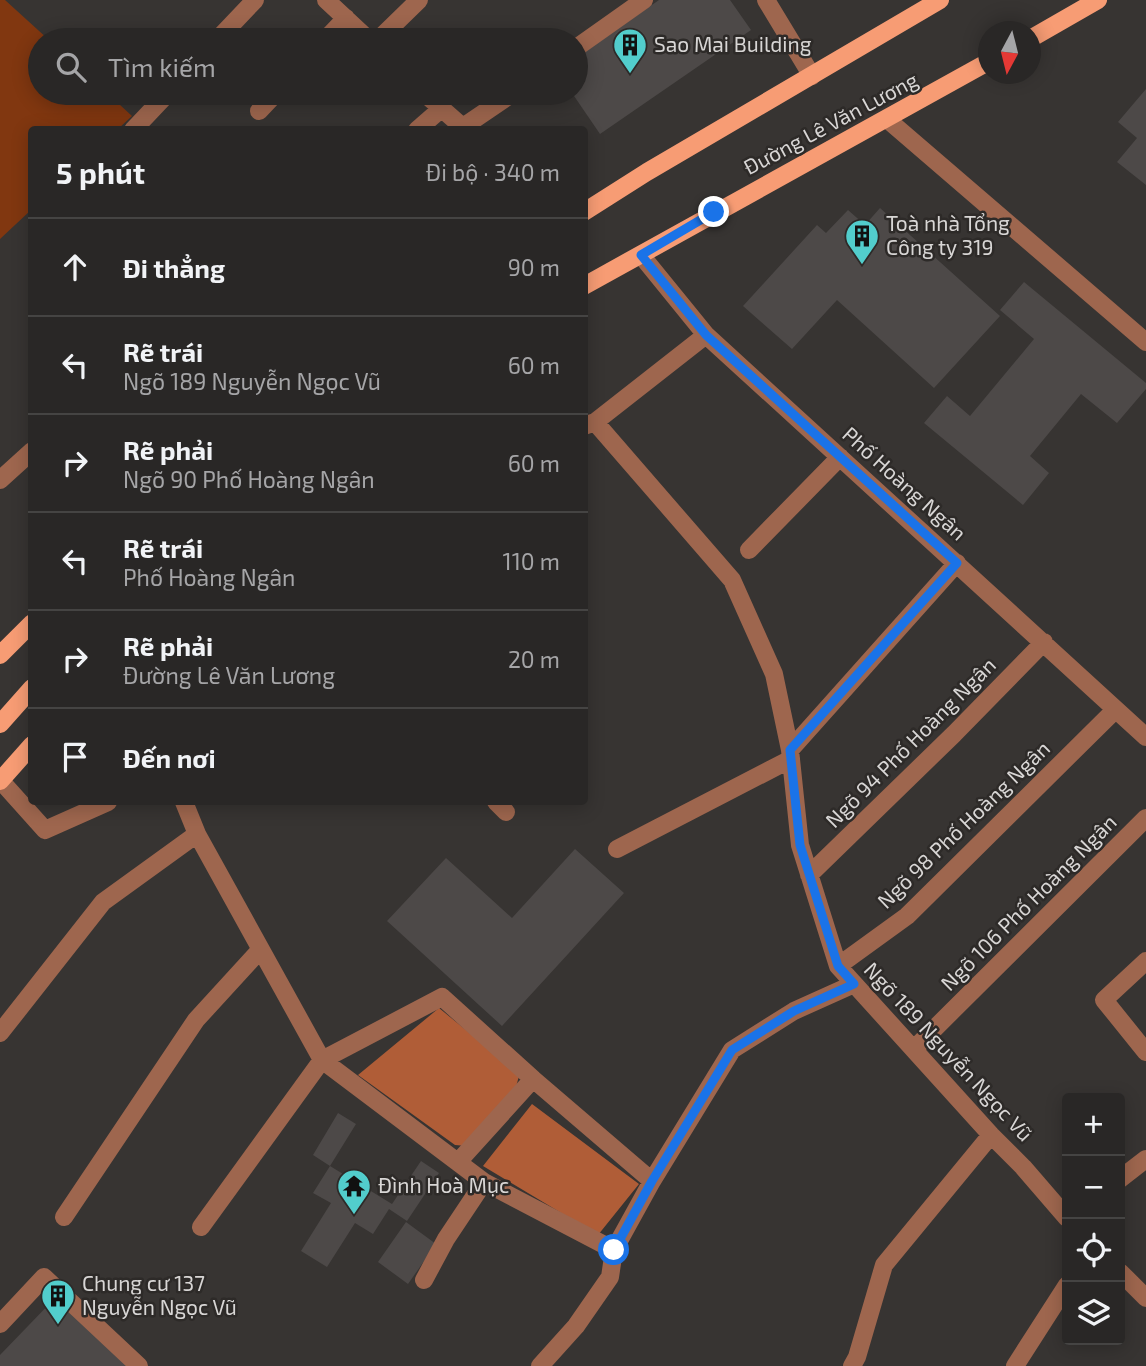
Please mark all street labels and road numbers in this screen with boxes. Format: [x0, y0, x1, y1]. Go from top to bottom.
street label: Đường Lê Văn Lương [739, 66, 922, 179]
street label: Phố Hoàng Ngân [838, 421, 972, 545]
street label: Ngõ 94 Phố Hoàng Ngân [820, 652, 1000, 832]
street label: Ngõ 98 Phố Hoàng Ngân [872, 735, 1054, 913]
street label: Ngõ 106 Phố Hoàng Ngân [935, 809, 1121, 995]
street label: Ngõ 189 Nguyễn Ngọc Vũ [860, 956, 1039, 1146]

